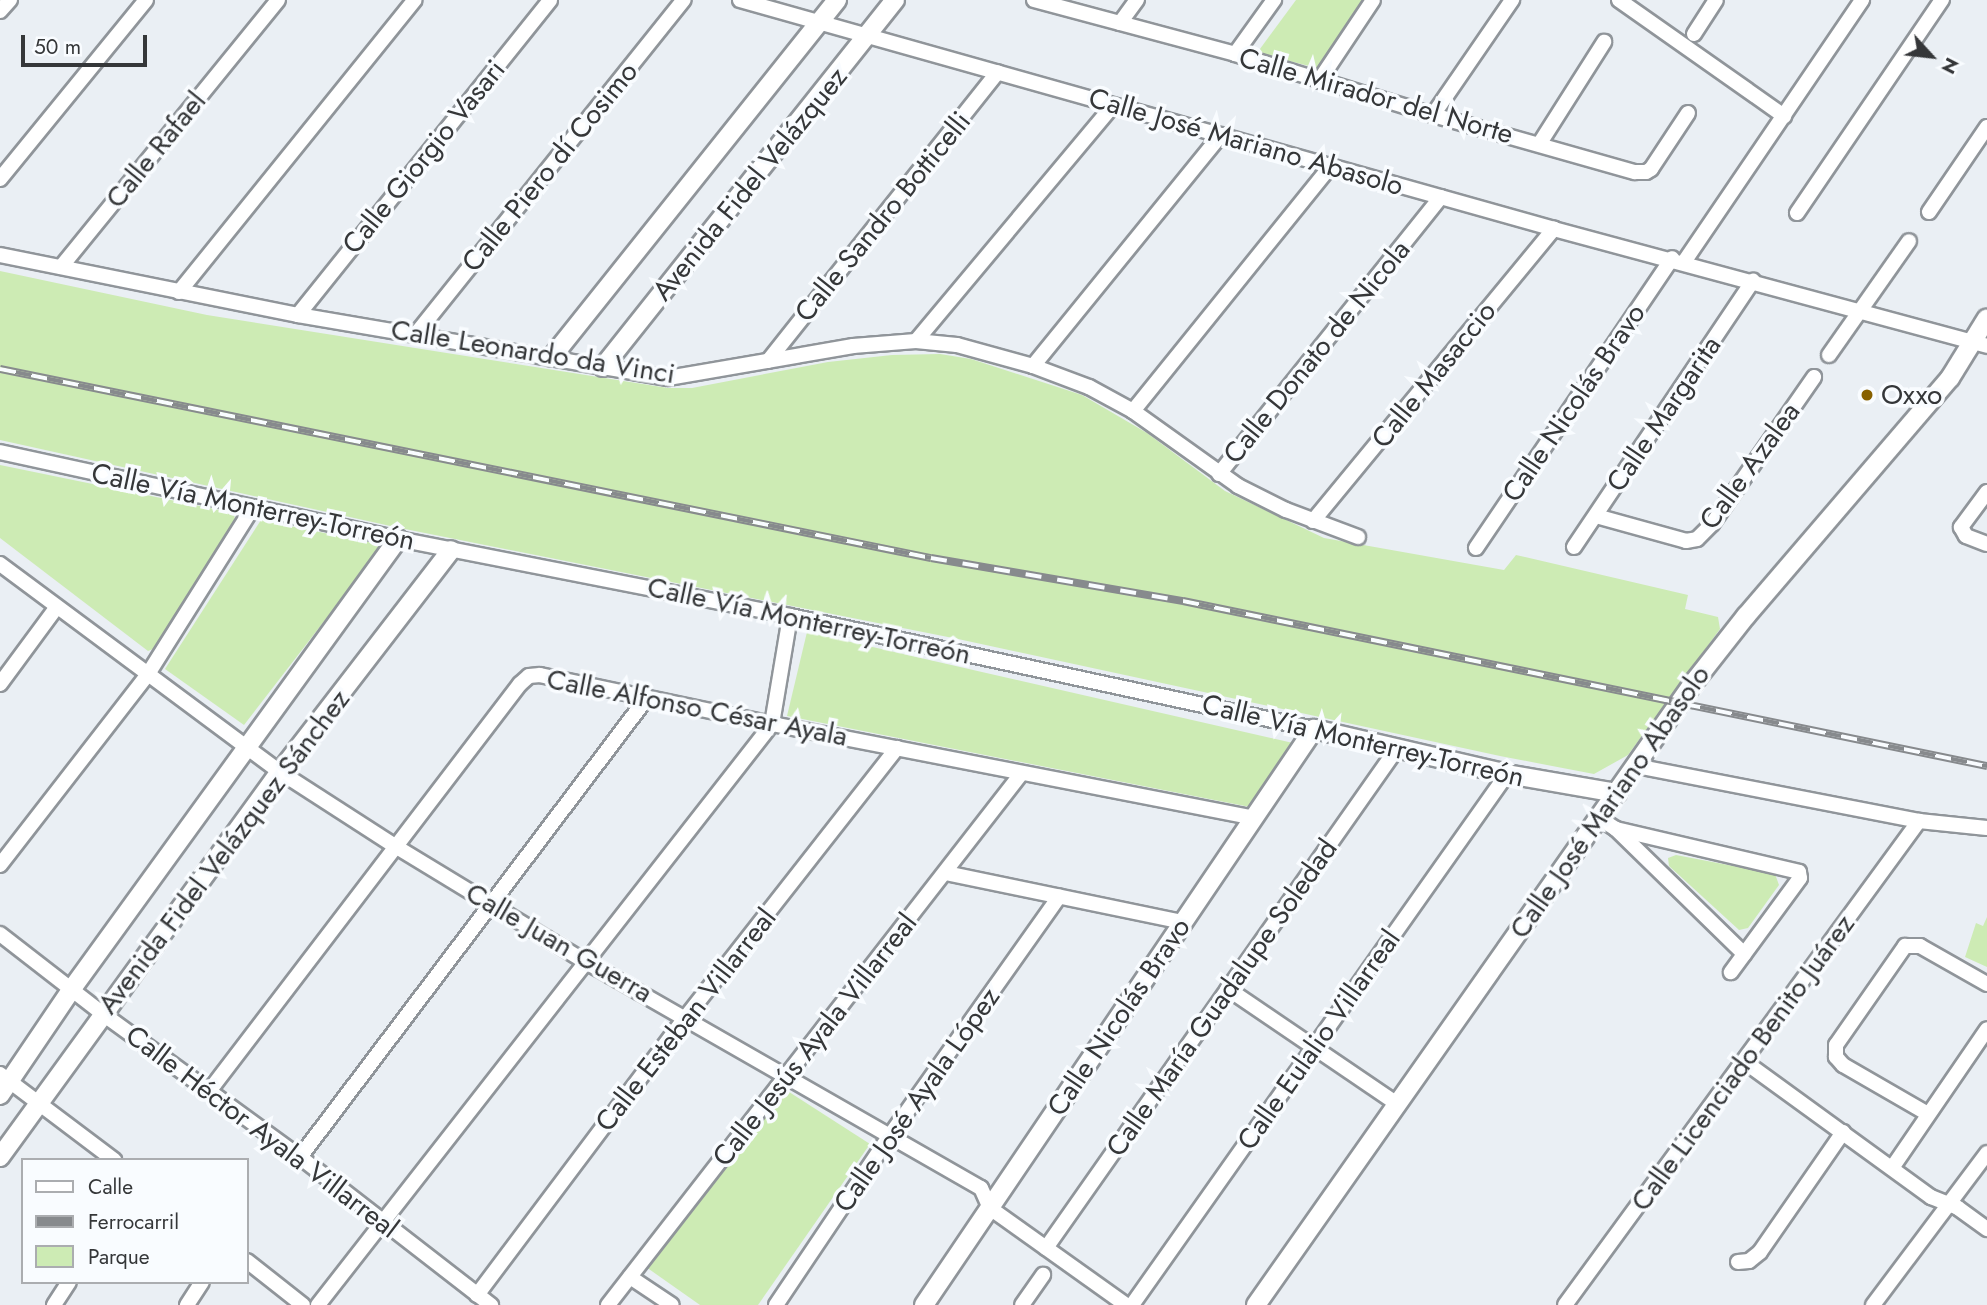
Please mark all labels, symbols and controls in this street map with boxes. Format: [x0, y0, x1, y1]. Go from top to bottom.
scale bar [24, 21, 150, 65]
north arrow [1896, 21, 1966, 91]
text: 50 m [34, 32, 81, 62]
street label: Calle Mirador del Norte [1235, 41, 1517, 151]
street label: Calle Giorgio Vasari [336, 53, 512, 261]
text: N [1935, 53, 1966, 79]
street label: Calle Piero dí Cosimo [455, 55, 645, 279]
street label: Avenida Fidel Velázquez [646, 61, 854, 307]
street label: Calle José Mariano Abasolo [1085, 81, 1407, 203]
street label: Calle Rafael [99, 85, 213, 215]
street label: Calle Sandro Botticelli [788, 105, 978, 329]
street label: Calle Donato de Nicola [1217, 234, 1417, 470]
street label: Calle Masaccio [1365, 295, 1503, 455]
street label: Calle Nicolás Bravo [1495, 298, 1653, 508]
street label: Calle Leonardo da Vinci [389, 313, 677, 391]
street label: Calle Margarita [1600, 330, 1728, 498]
place label: Oxxo [1881, 378, 1942, 412]
marker: Oxxo [1859, 387, 1875, 403]
street label: Calle Azalea [1693, 396, 1807, 536]
street label: Calle Vía Monterrey-Torreón [88, 456, 418, 558]
street label: Calle Vía Monterrey-Torreón [644, 570, 974, 672]
street label: Calle José Mariano Abasolo [1503, 659, 1717, 945]
street label: Calle Alfonso César Ayala [544, 662, 850, 754]
street label: Avenida Fidel Velázquez Sánchez [91, 683, 357, 1021]
street label: Calle Vía Monterrey-Torreón [1199, 688, 1527, 794]
street label: Calle María Guadalupe Soledad [1099, 833, 1345, 1163]
street label: Calle Juan Guerra [460, 876, 658, 1010]
street label: Calle Esteban Villarreal [588, 902, 784, 1138]
street label: Calle Jesús Ayala Villarreal [706, 907, 924, 1173]
street label: Calle Licenciado Benito Juárez [1624, 908, 1862, 1218]
street label: Calle Nicolás Bravo [1040, 912, 1198, 1122]
street label: Calle Eulalio Villarreal [1230, 923, 1408, 1157]
street label: Calle José Ayala López [827, 981, 1007, 1219]
street label: Calle Héctor Ayala Villarreal [119, 1019, 405, 1245]
legend [21, 1158, 248, 1284]
text: Calle [88, 1172, 133, 1202]
text: Ferrocarril [88, 1207, 179, 1237]
text: Parque [88, 1242, 150, 1272]

